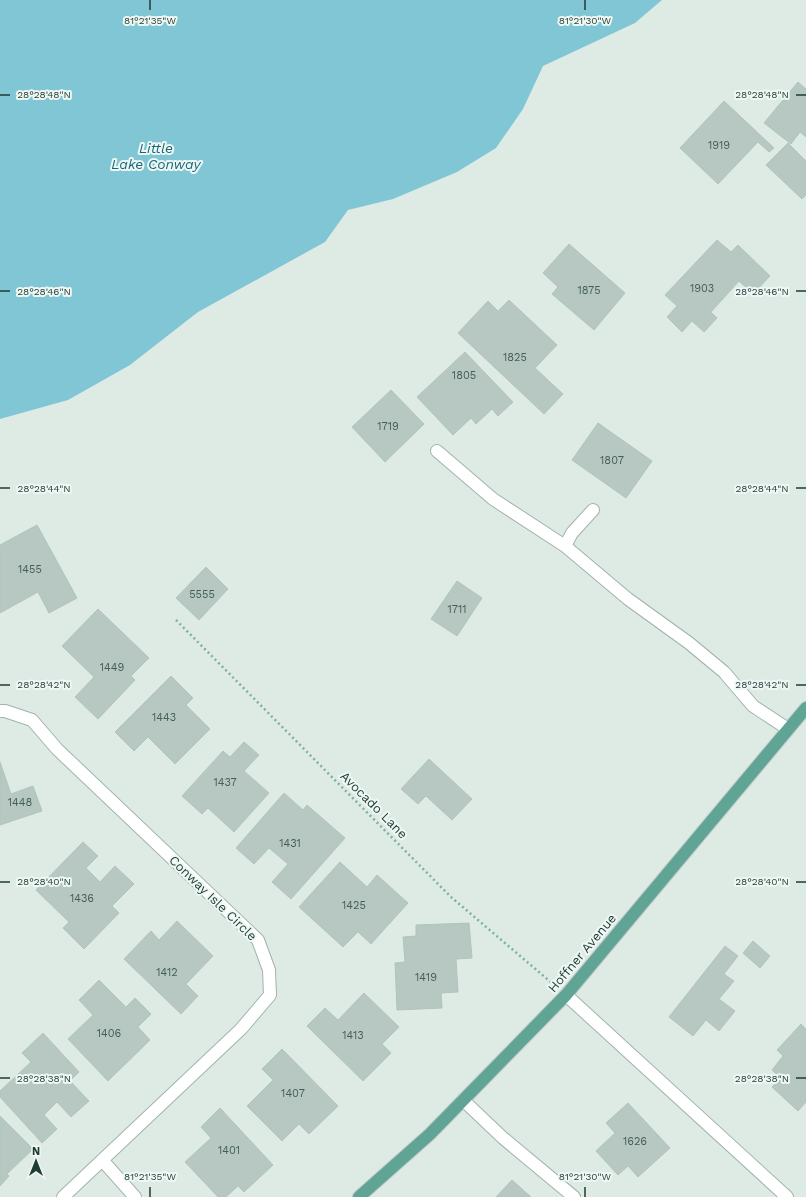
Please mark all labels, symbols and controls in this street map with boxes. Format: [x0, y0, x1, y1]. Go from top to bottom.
text: 81°21'35"W [124, 15, 176, 26]
text: 81°21'30"W [559, 15, 612, 26]
text: 28°28'48"N [17, 89, 71, 100]
text: 28°28'48"N [735, 89, 789, 100]
house number: 1919 [708, 139, 730, 152]
water label: Little Lake Conway [111, 140, 202, 172]
house number: 1903 [690, 282, 714, 295]
house number: 1875 [577, 284, 601, 297]
text: 28°28'46"N [17, 286, 71, 297]
text: 28°28'46"N [735, 286, 789, 297]
house number: 1825 [503, 351, 527, 364]
house number: 1805 [452, 369, 476, 382]
house number: 1719 [377, 420, 399, 433]
house number: 1807 [600, 454, 624, 467]
text: 28°28'44"N [17, 483, 71, 494]
text: 28°28'44"N [735, 483, 789, 494]
house number: 1455 [18, 563, 42, 576]
house number: 5555 [189, 588, 215, 601]
house number: 1711 [447, 603, 467, 616]
house number: 1449 [100, 661, 124, 674]
text: 28°28'42"N [17, 679, 71, 690]
text: 28°28'42"N [735, 679, 789, 690]
house number: 1443 [152, 711, 176, 724]
street label: Avocado Lane [337, 768, 411, 842]
house number: 1437 [213, 776, 237, 789]
house number: 1448 [8, 796, 32, 809]
house number: 1431 [279, 837, 301, 850]
street label: Conway Isle Circle [166, 852, 260, 944]
text: 28°28'40"N [17, 876, 71, 887]
text: 28°28'40"N [735, 876, 789, 887]
house number: 1436 [70, 892, 94, 905]
house number: 1425 [342, 899, 366, 912]
street label: Hoffner Avenue [545, 911, 619, 995]
house number: 1412 [156, 966, 178, 979]
house number: 1419 [415, 971, 437, 984]
house number: 1406 [97, 1027, 122, 1040]
house number: 1413 [342, 1029, 364, 1042]
text: 28°28'38"N [17, 1073, 71, 1084]
text: 28°28'38"N [735, 1073, 789, 1084]
house number: 1407 [281, 1087, 305, 1100]
house number: 1626 [623, 1135, 647, 1148]
north arrow [16, 1141, 56, 1181]
house number: 1401 [218, 1144, 240, 1157]
text: N [32, 1145, 40, 1158]
text: 81°21'35"W [124, 1171, 176, 1182]
text: 81°21'30"W [559, 1171, 612, 1182]

